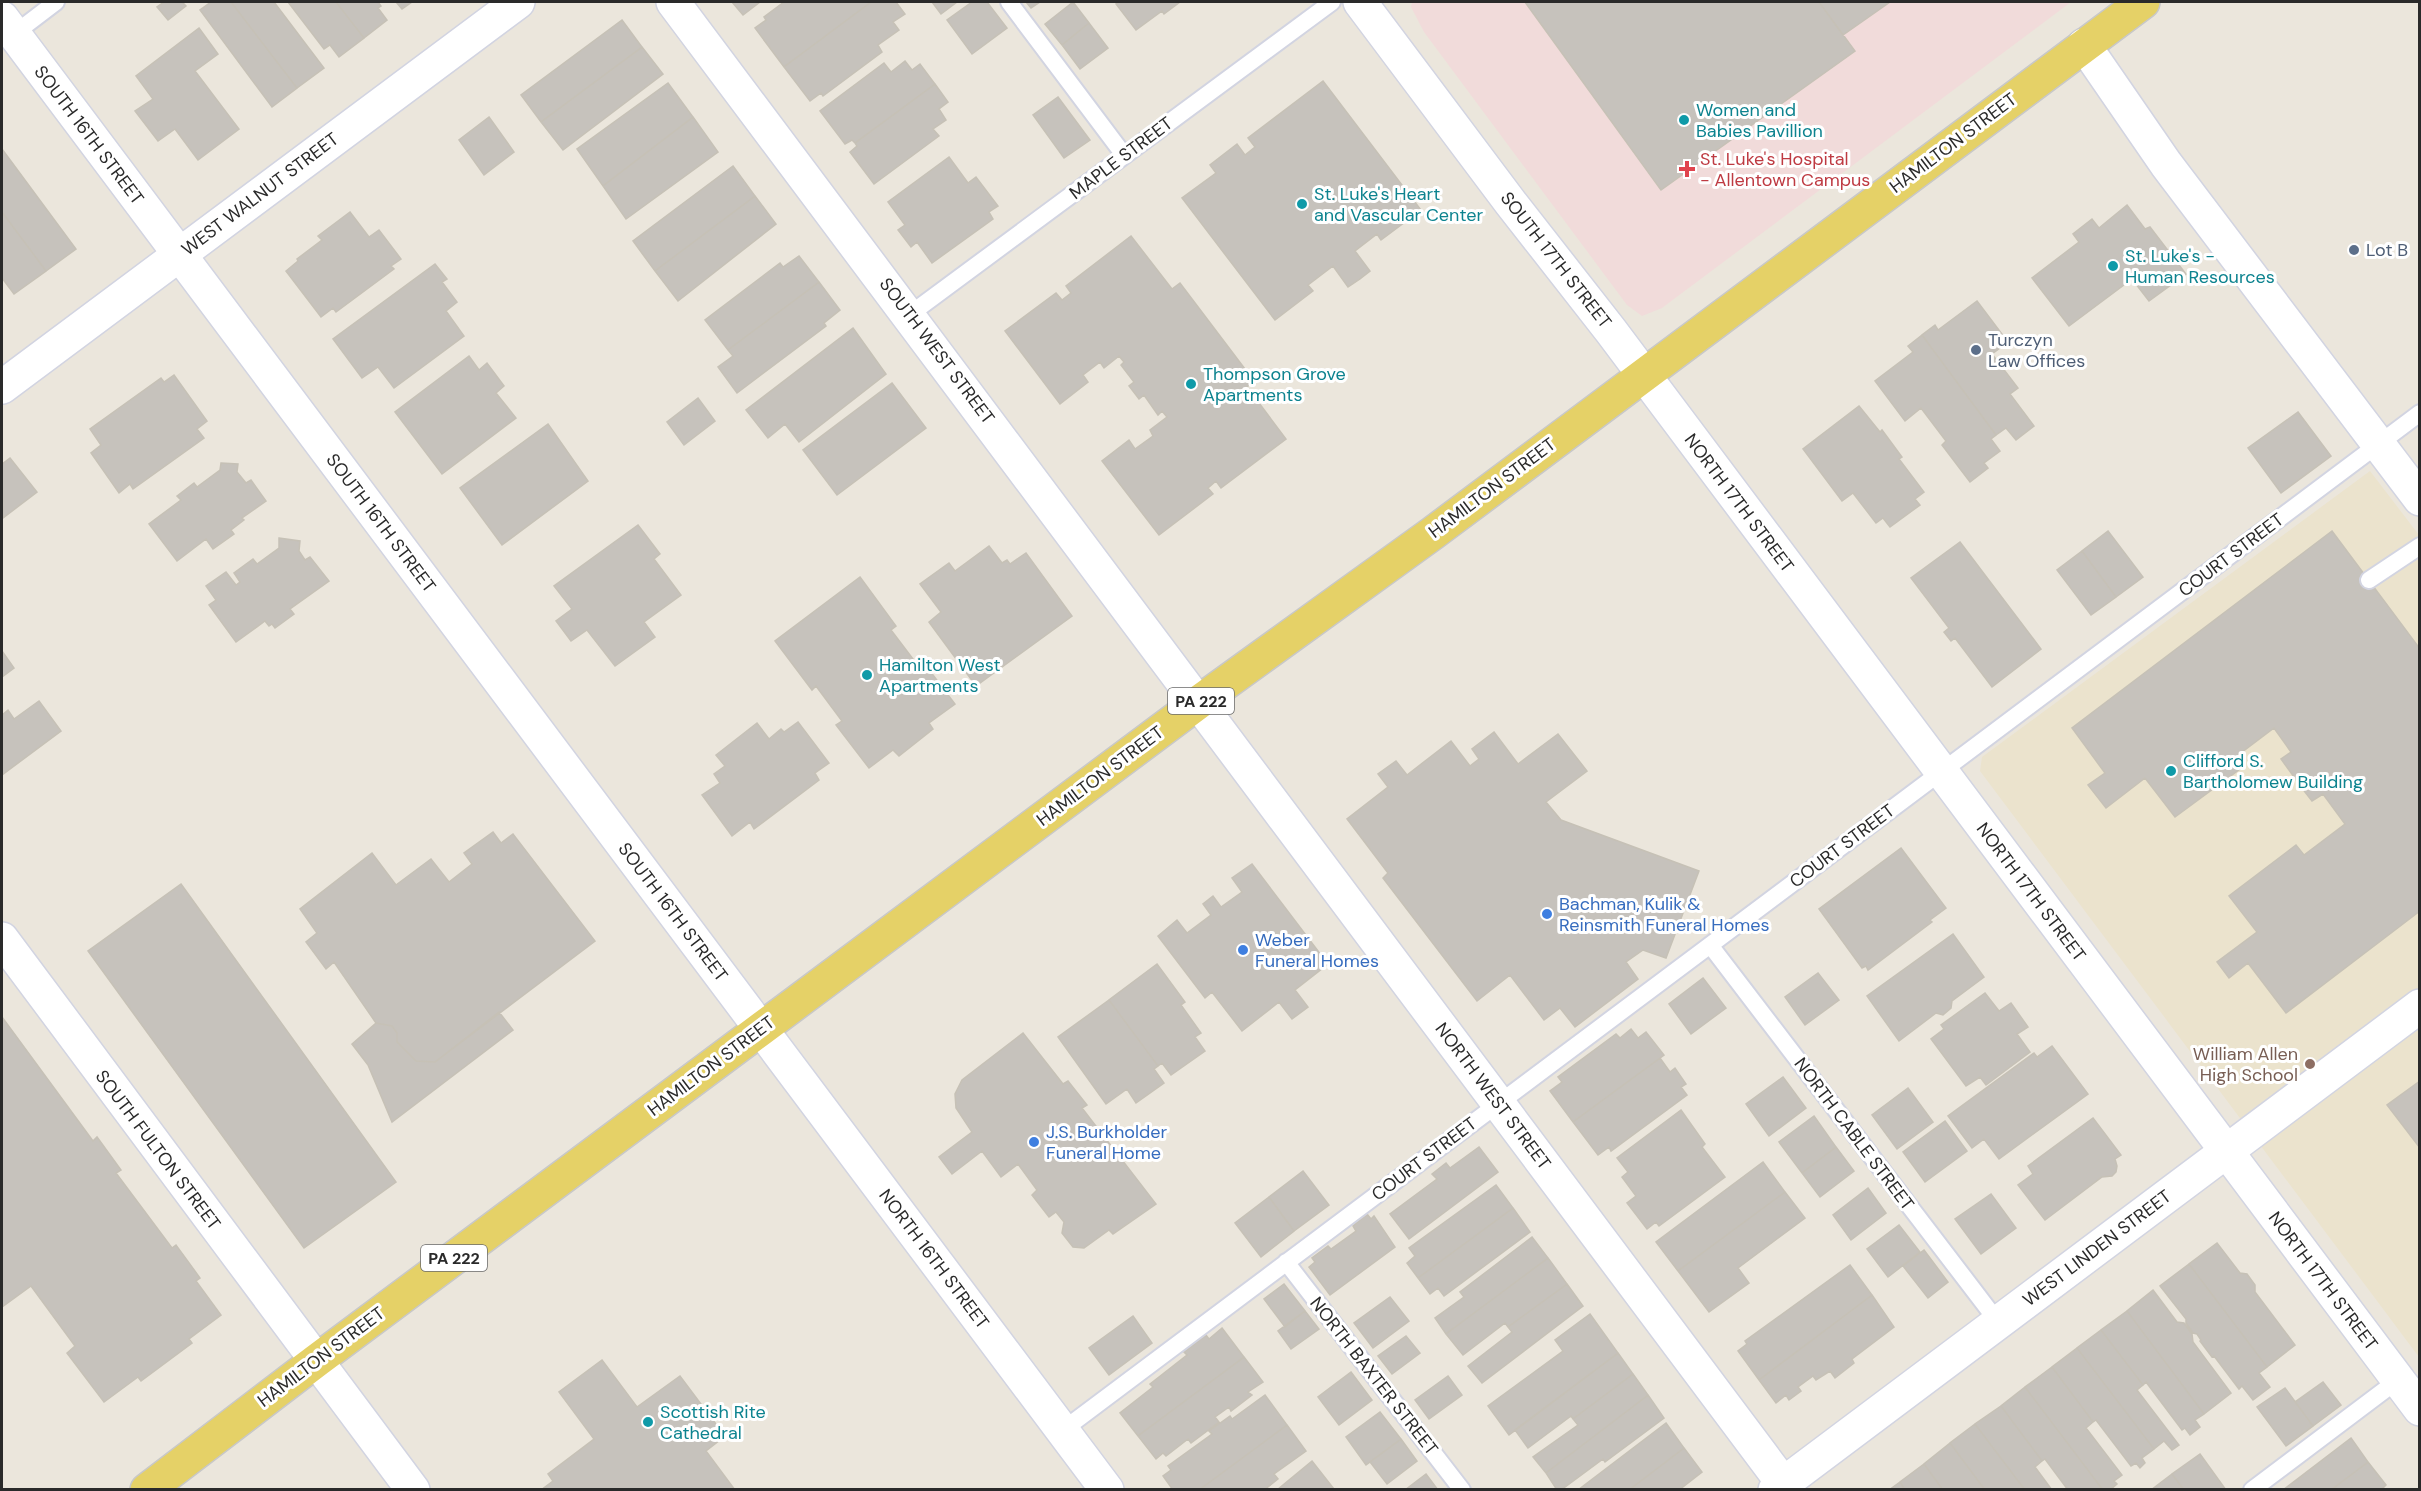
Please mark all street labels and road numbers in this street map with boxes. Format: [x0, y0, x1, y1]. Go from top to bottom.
street label: SOUTH 16TH STREET [29, 61, 149, 209]
street label: HAMILTON STREET [1885, 87, 2021, 199]
street label: MAPLE STREET [1065, 111, 1177, 205]
street label: WEST WALNUT STREET [177, 127, 343, 261]
street label: SOUTH 17TH STREET [1495, 187, 1617, 333]
street label: SOUTH WEST STREET [874, 273, 1000, 429]
street label: NORTH 17TH STREET [1679, 429, 1799, 577]
street label: HAMILTON STREET [1424, 432, 1560, 544]
street label: SOUTH 16TH STREET [321, 449, 441, 597]
street label: COURT STREET [2174, 508, 2288, 602]
road number: PA 222 [1168, 688, 1234, 714]
street label: HAMILTON STREET [1032, 720, 1168, 832]
street label: COURT STREET [1785, 799, 1899, 893]
street label: NORTH 17TH STREET [1971, 818, 2091, 966]
street label: SOUTH 16TH STREET [613, 838, 733, 986]
street label: HAMILTON STREET [643, 1010, 779, 1122]
street label: NORTH WEST STREET [1430, 1018, 1556, 1174]
street label: NORTH CABLE STREET [1789, 1053, 1919, 1215]
street label: SOUTH FULTON STREET [90, 1065, 226, 1235]
street label: COURT STREET [1367, 1112, 1481, 1206]
street label: NORTH 16TH STREET [874, 1184, 994, 1334]
street label: WEST LINDEN STREET [2018, 1184, 2176, 1312]
street label: NORTH 17TH STREET [2263, 1207, 2383, 1355]
road number: PA 222 [421, 1245, 487, 1271]
street label: NORTH BAXTER STREET [1305, 1292, 1443, 1460]
street label: HAMILTON STREET [253, 1301, 389, 1413]

